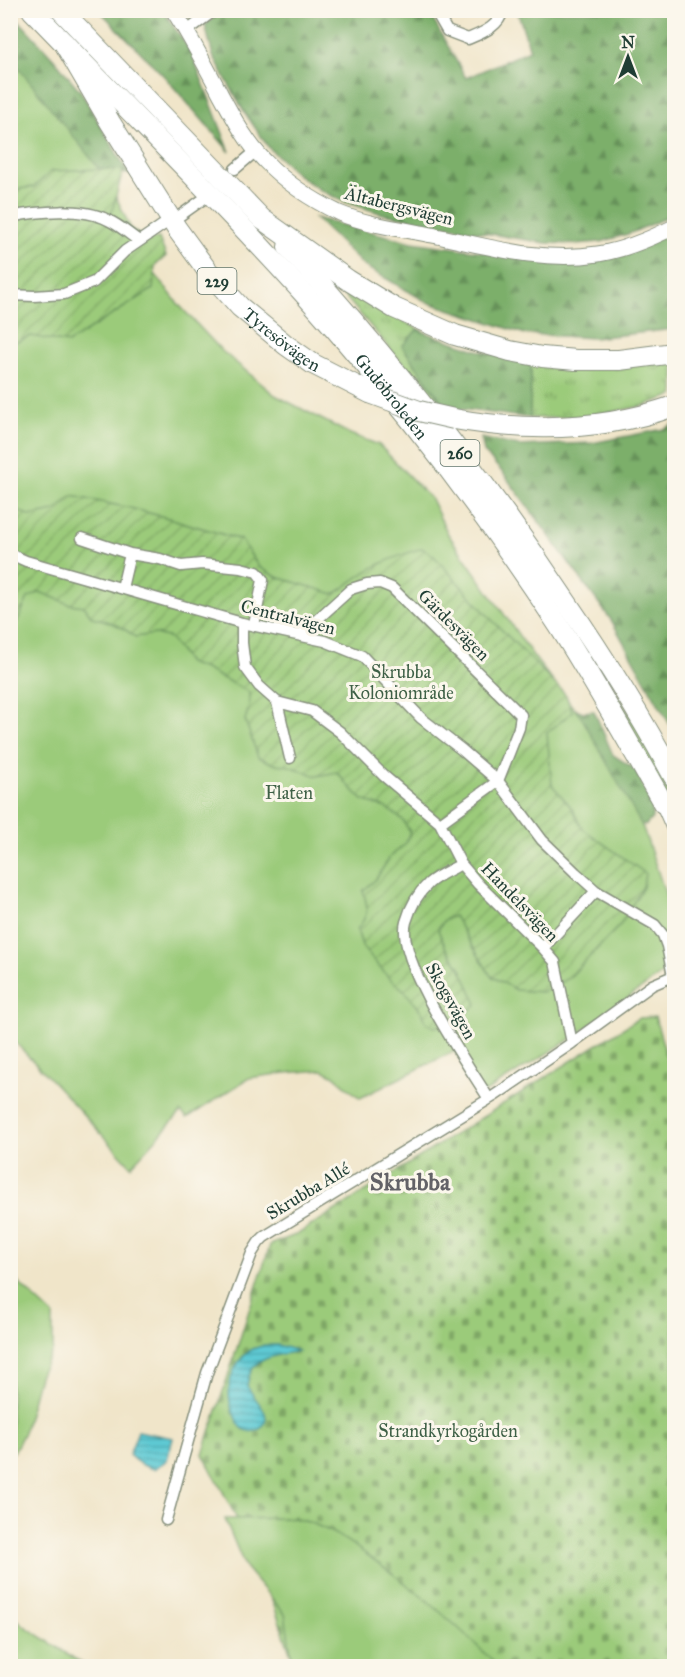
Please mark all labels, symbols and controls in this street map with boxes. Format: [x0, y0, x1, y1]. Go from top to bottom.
north arrow [598, 27, 658, 87]
text: N [621, 33, 635, 52]
street label: Ältabergsvägen [341, 182, 456, 231]
road number: 229 [198, 268, 236, 294]
street label: Tyresövägen [238, 303, 324, 377]
street label: Gudöbroleden [350, 349, 433, 444]
road number: 260 [440, 440, 480, 466]
street label: Gärdesvägen [413, 585, 495, 666]
street label: Centralvägen [238, 595, 338, 640]
park label: Skrubba Koloniområde [348, 661, 454, 704]
park label: Flaten [265, 782, 313, 804]
street label: Handelsvägen [476, 857, 564, 947]
street label: Skogsvägen [420, 959, 481, 1044]
street label: Skrubba Allé [262, 1157, 354, 1224]
district label: Skrubba [370, 1167, 451, 1197]
park label: Strandkyrkogården [378, 1420, 518, 1443]

